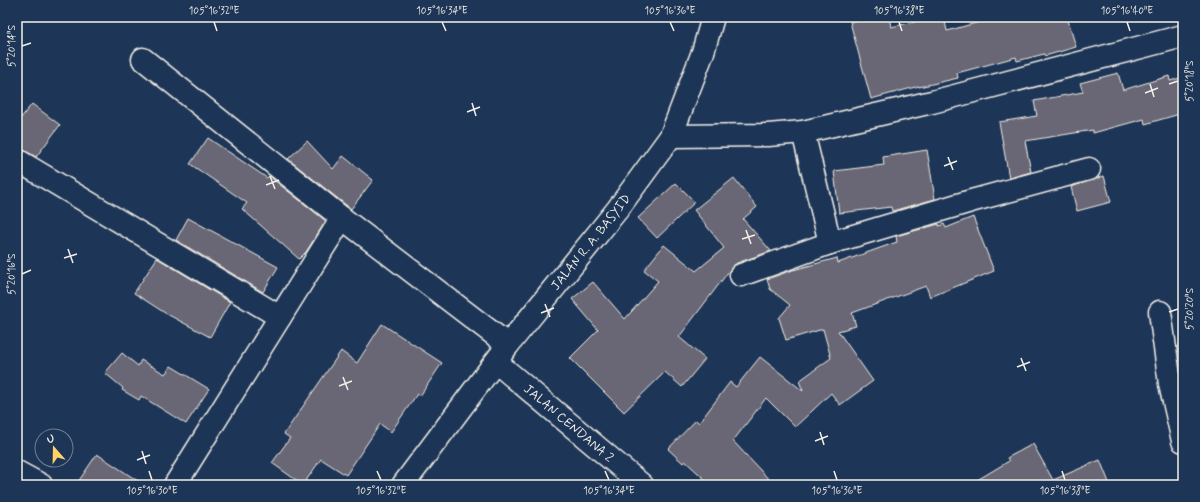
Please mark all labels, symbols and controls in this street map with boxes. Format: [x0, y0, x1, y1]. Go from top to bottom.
text: 105°16'32"E [189, 4, 239, 18]
text: 105°16'34"E [416, 4, 468, 18]
text: 105°16'36"E [645, 4, 696, 18]
text: 105°16'38"E [874, 4, 925, 18]
text: 105°16'40"E [1101, 4, 1153, 18]
text: 5°20'14"S [5, 25, 19, 67]
text: 5°20'18"S [1183, 60, 1197, 102]
street label: JALAN R. A. BASYID [547, 191, 634, 294]
text: 5°20'16"S [5, 253, 19, 295]
text: 5°20'20"S [1183, 288, 1197, 330]
street label: JALAN CENDANA 2 [520, 380, 618, 466]
north arrow [34, 428, 74, 468]
text: U [45, 432, 57, 447]
text: 105°16'30"E [127, 484, 178, 498]
text: 105°16'32"E [356, 484, 406, 498]
text: 105°16'34"E [583, 484, 635, 498]
text: 105°16'36"E [812, 484, 863, 498]
text: 105°16'38"E [1040, 484, 1091, 498]

